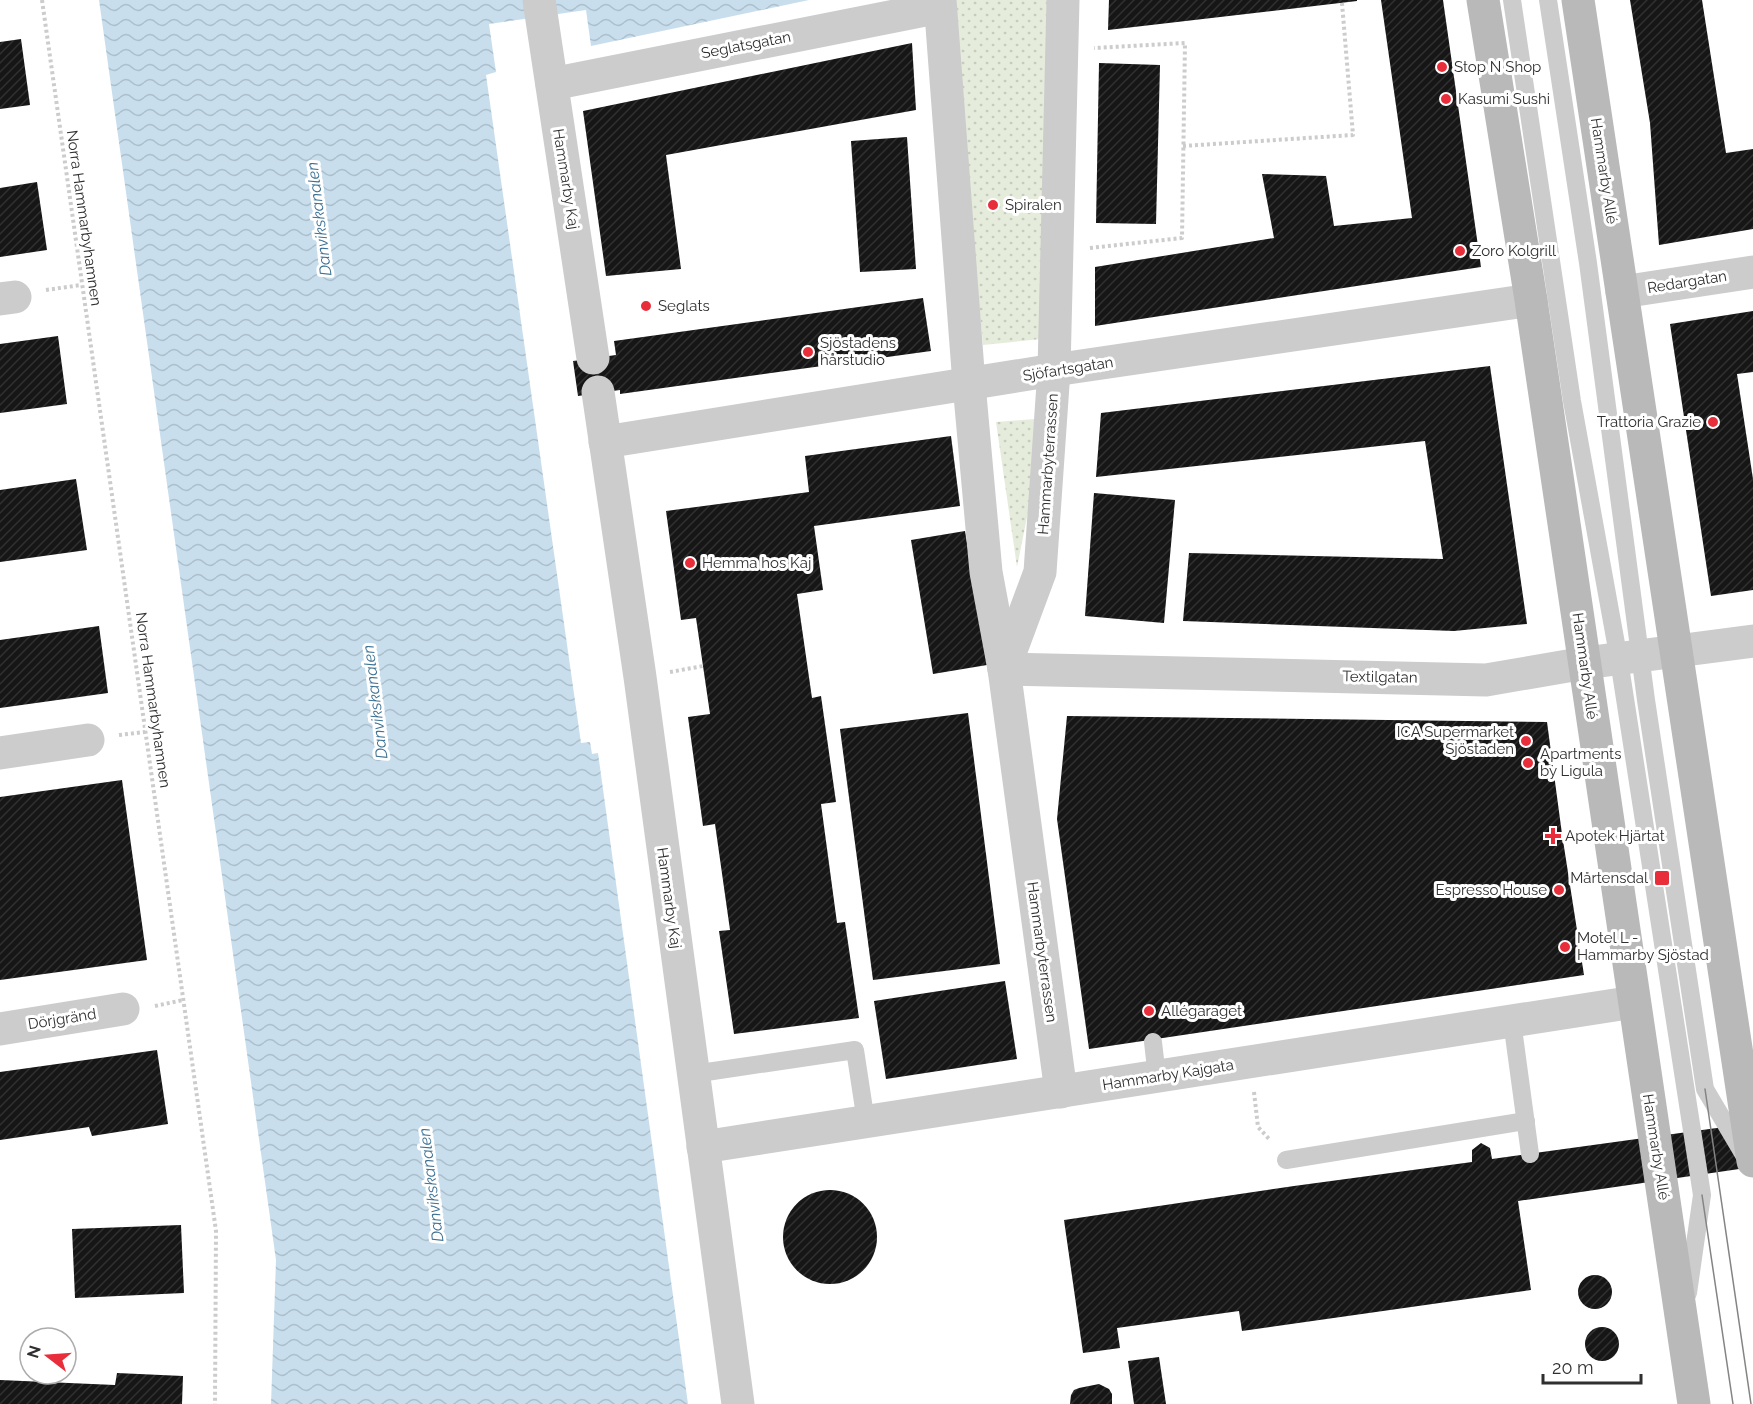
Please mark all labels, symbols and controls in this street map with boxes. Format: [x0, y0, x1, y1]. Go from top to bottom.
street label: Seglatsgatan [700, 27, 792, 63]
place label: Stop N Shop [1454, 58, 1541, 76]
marker: Stop N Shop [1435, 60, 1449, 74]
place label: Kasumi Sushi [1458, 90, 1550, 108]
marker: Kasumi Sushi [1439, 92, 1453, 106]
street label: Hammarby Allé [1587, 117, 1621, 226]
street label: Hammarby Kaj [549, 127, 583, 231]
street label: Norra Hammarbyhamnen [63, 129, 105, 307]
water label: Danvikskanalen [303, 161, 335, 277]
place label: Spiralen [1005, 196, 1062, 214]
marker: Spiralen [986, 198, 1000, 212]
place label: Zoro Kolgrill [1472, 242, 1557, 260]
marker: Zoro Kolgrill [1453, 244, 1467, 258]
street label: Redargatan [1646, 267, 1728, 297]
place label: Seglats [658, 297, 710, 315]
marker: Seglats [639, 299, 653, 313]
place label: Sjöstadens hårstudio [820, 334, 896, 369]
marker: Sjöstadens hårstudio [801, 345, 815, 359]
street label: Sjöfartsgatan [1022, 353, 1114, 385]
street label: Hammarbyterrassen [1034, 393, 1062, 535]
place label: Trattoria Grazie [1597, 413, 1701, 431]
marker: Trattoria Grazie [1706, 415, 1720, 429]
place label: Hemma hos Kaj [702, 554, 811, 572]
marker: Hemma hos Kaj [683, 556, 697, 570]
street label: Norra Hammarbyhamnen [132, 611, 174, 789]
street label: Hammarby Allé [1569, 612, 1601, 721]
water label: Danvikskanalen [359, 644, 391, 760]
street label: Textilgatan [1342, 667, 1418, 687]
place label: ICA Supermarket Sjöstaden [1397, 723, 1514, 758]
marker: ICA Supermarket Sjöstaden [1519, 734, 1533, 748]
place label: Apartments by Ligula [1540, 745, 1621, 780]
marker: Apartments by Ligula [1521, 756, 1535, 770]
place label: Apotek Hjärtat [1565, 827, 1665, 845]
marker: Apotek Hjärtat [1546, 829, 1560, 843]
street label: Hammarby Kaj [653, 846, 685, 950]
place label: Mårtensdal [1570, 869, 1649, 887]
marker: Mårtensdal [1653, 869, 1671, 887]
street label: Hammarbyterrassen [1023, 881, 1061, 1023]
place label: Espresso House [1435, 881, 1547, 899]
marker: Espresso House [1552, 883, 1566, 897]
place label: Motel L - Hammarby Sjöstad [1577, 929, 1709, 964]
marker: Motel L - Hammarby Sjöstad [1558, 940, 1572, 954]
place label: Allégaraget [1161, 1002, 1242, 1020]
marker: Allégaraget [1142, 1004, 1156, 1018]
street label: Dörjgränd [26, 1005, 98, 1033]
street label: Hammarby Kajgata [1101, 1056, 1235, 1094]
street label: Hammarby Allé [1639, 1093, 1673, 1202]
water label: Danvikskanalen [415, 1127, 447, 1243]
north arrow [18, 1326, 78, 1386]
text: N [23, 1343, 45, 1360]
scale bar [1543, 1347, 1640, 1385]
text: 20 m [1552, 1357, 1594, 1378]

